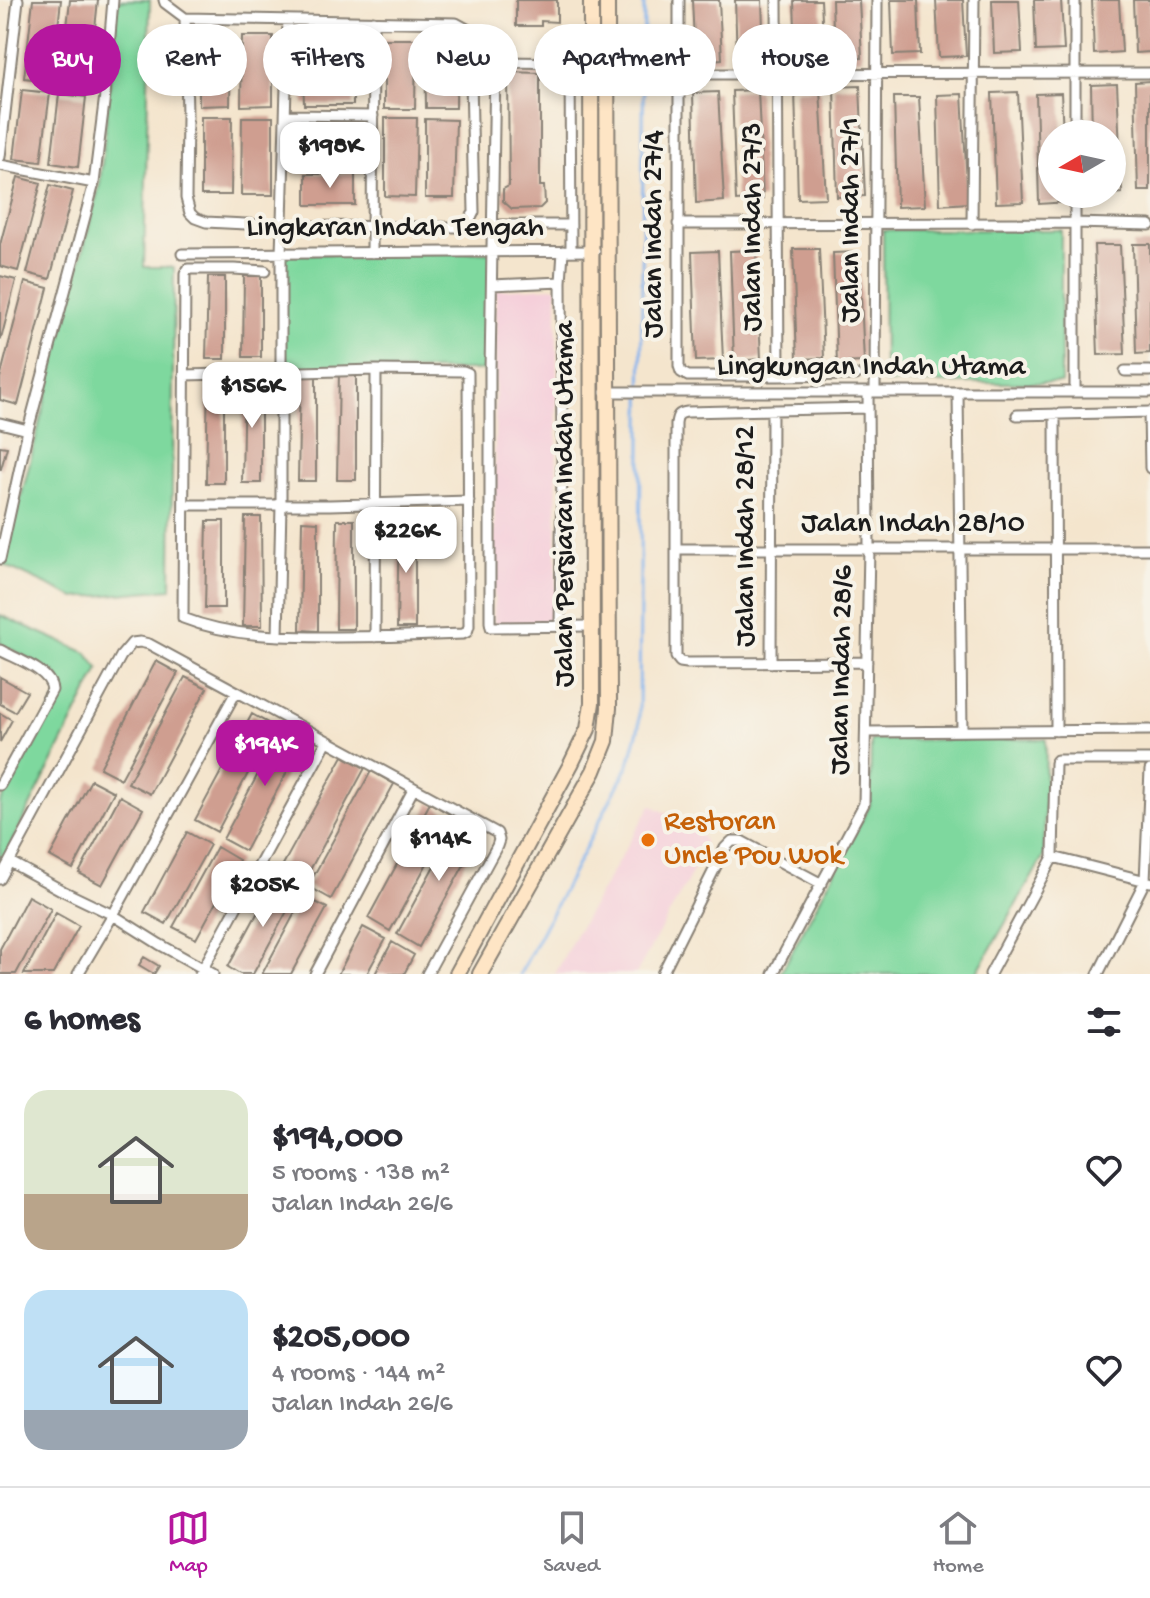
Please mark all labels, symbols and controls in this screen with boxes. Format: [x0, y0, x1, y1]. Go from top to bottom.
chip: Buy [24, 24, 121, 96]
chip: Rent [137, 24, 247, 96]
chip: Filters [263, 24, 392, 96]
chip: New [408, 24, 518, 96]
chip: Apartment [534, 24, 716, 96]
chip: House [732, 24, 857, 96]
street label: Jalan Indah 27/1 [835, 117, 870, 323]
north arrow [1038, 120, 1126, 208]
map controls [1038, 120, 1126, 208]
pin: $198K [274, 122, 386, 190]
street label: Jalan Indah 27/3 [737, 122, 772, 332]
street label: Jalan Indah 27/4 [638, 130, 673, 338]
text: $198K [298, 132, 362, 163]
street label: Lingkaran Indah Tengah [246, 212, 544, 247]
street label: Jalan Persiaran Indah Utama [549, 320, 584, 687]
street label: Lingkungan Indah Utama [717, 351, 1027, 386]
pin: $156K [196, 362, 308, 430]
text: $156K [220, 372, 284, 403]
street label: Jalan Indah 28/12 [730, 425, 765, 647]
pin: $226K [350, 507, 462, 575]
street label: Jalan Indah 28/10 [801, 508, 1025, 543]
text: $226K [374, 517, 438, 548]
street label: Jalan Indah 28/6 [824, 564, 862, 775]
pin: $194K [209, 720, 321, 788]
text: $194K [234, 730, 296, 761]
place label: Restoran Uncle Pou Wok [664, 806, 845, 875]
pin: $114K [383, 815, 495, 883]
text: $114K [409, 825, 469, 856]
marker: Restoran Uncle Pou Wok [639, 831, 657, 849]
pin: $205K [207, 861, 319, 929]
text: $205K [229, 871, 297, 902]
icon: filters [1082, 1000, 1126, 1044]
text: 6 homes [24, 1002, 139, 1042]
text: $194,000 [272, 1119, 403, 1159]
icon: home [88, 1122, 184, 1218]
icon: heart [1082, 1148, 1126, 1192]
text: 5 rooms · 138 m² [272, 1159, 450, 1190]
text: Jalan Indah 26/6 [272, 1190, 453, 1221]
text: $205,000 [272, 1319, 410, 1359]
icon: home [88, 1322, 184, 1418]
icon: heart [1082, 1348, 1126, 1392]
text: 4 rooms · 144 m² [272, 1359, 445, 1390]
text: Jalan Indah 26/6 [272, 1390, 453, 1421]
tab: Map [166, 1506, 210, 1580]
tab: Saved [543, 1506, 600, 1580]
tab: Home [933, 1506, 984, 1580]

